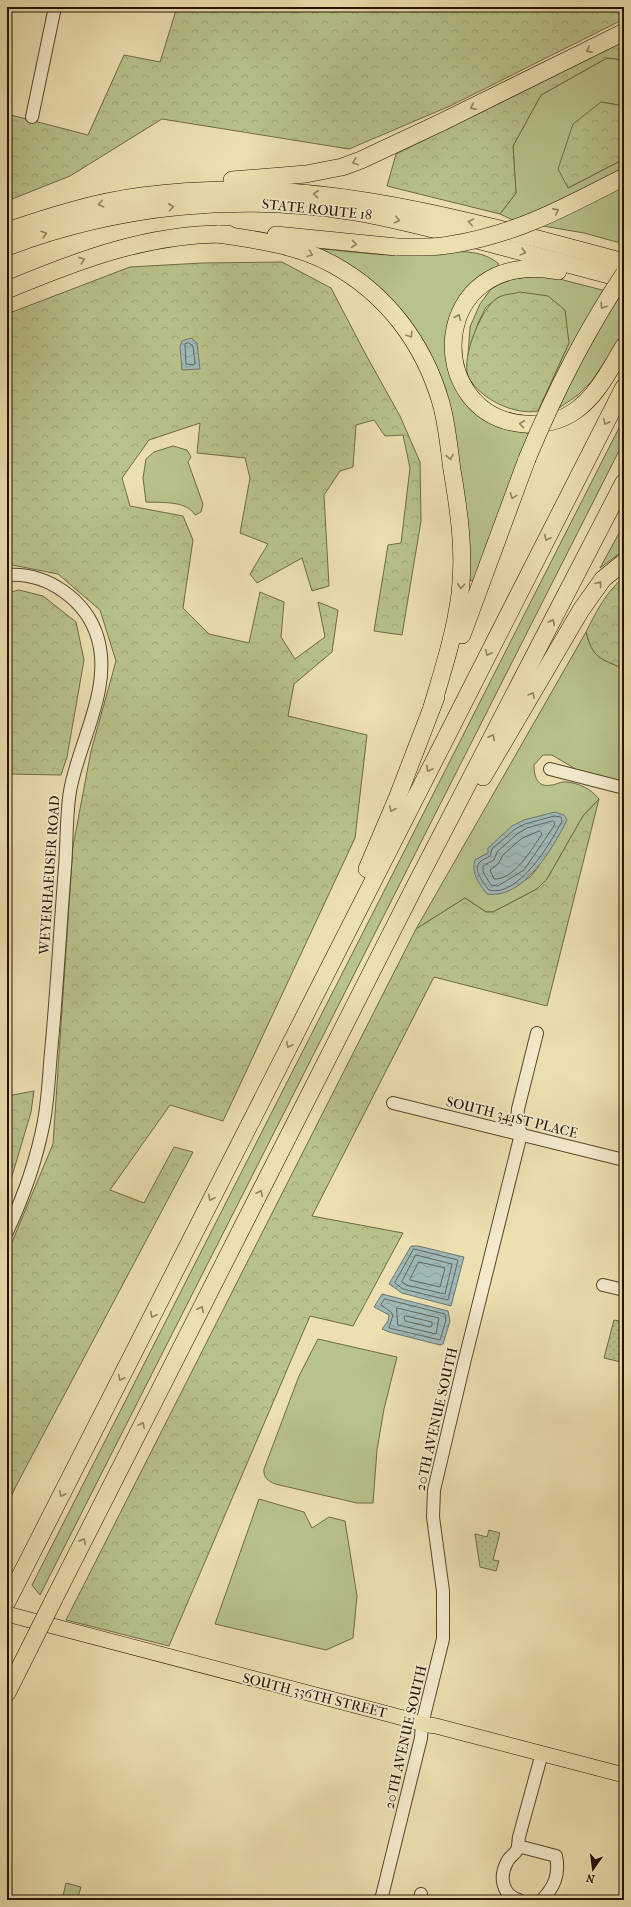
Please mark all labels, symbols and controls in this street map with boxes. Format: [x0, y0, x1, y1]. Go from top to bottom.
one-way arrow [586, 45, 593, 52]
one-way arrow [469, 102, 477, 110]
one-way arrow [352, 158, 359, 166]
one-way arrow [313, 189, 319, 198]
street label: STATE ROUTE 18 [261, 195, 373, 224]
one-way arrow [98, 199, 105, 207]
one-way arrow [168, 203, 174, 212]
one-way arrow [552, 208, 560, 216]
one-way arrow [394, 215, 400, 223]
one-way arrow [468, 218, 475, 227]
one-way arrow [40, 230, 47, 239]
one-way arrow [351, 239, 357, 248]
one-way arrow [520, 248, 526, 256]
one-way arrow [307, 250, 314, 258]
one-way arrow [79, 256, 86, 264]
one-way arrow [600, 302, 608, 309]
one-way arrow [454, 314, 462, 321]
one-way arrow [405, 330, 412, 337]
one-way arrow [603, 417, 611, 425]
one-way arrow [519, 419, 525, 428]
one-way arrow [445, 454, 454, 460]
one-way arrow [510, 492, 518, 499]
one-way arrow [544, 533, 552, 541]
one-way arrow [594, 582, 601, 589]
one-way arrow [456, 583, 465, 589]
one-way arrow [547, 619, 555, 626]
one-way arrow [485, 649, 493, 657]
one-way arrow [527, 692, 534, 699]
one-way arrow [488, 734, 495, 742]
one-way arrow [426, 765, 434, 772]
street label: WEYERHAEUSER ROAD [35, 795, 64, 956]
one-way arrow [389, 804, 397, 812]
one-way arrow [286, 1040, 294, 1048]
street label: SOUTH 341ST PLACE [444, 1093, 580, 1142]
one-way arrow [255, 1190, 263, 1197]
one-way arrow [209, 1194, 216, 1202]
one-way arrow [196, 1306, 204, 1313]
one-way arrow [150, 1310, 158, 1318]
street label: 20TH AVENUE SOUTH [412, 1346, 461, 1493]
one-way arrow [118, 1374, 126, 1381]
one-way arrow [138, 1421, 145, 1429]
one-way arrow [59, 1490, 67, 1497]
one-way arrow [79, 1537, 86, 1545]
street label: 20TH AVENUE SOUTH [381, 1664, 430, 1811]
street label: SOUTH 336TH STREET [241, 1669, 389, 1722]
north arrow [573, 1849, 613, 1889]
text: N [584, 1871, 596, 1886]

